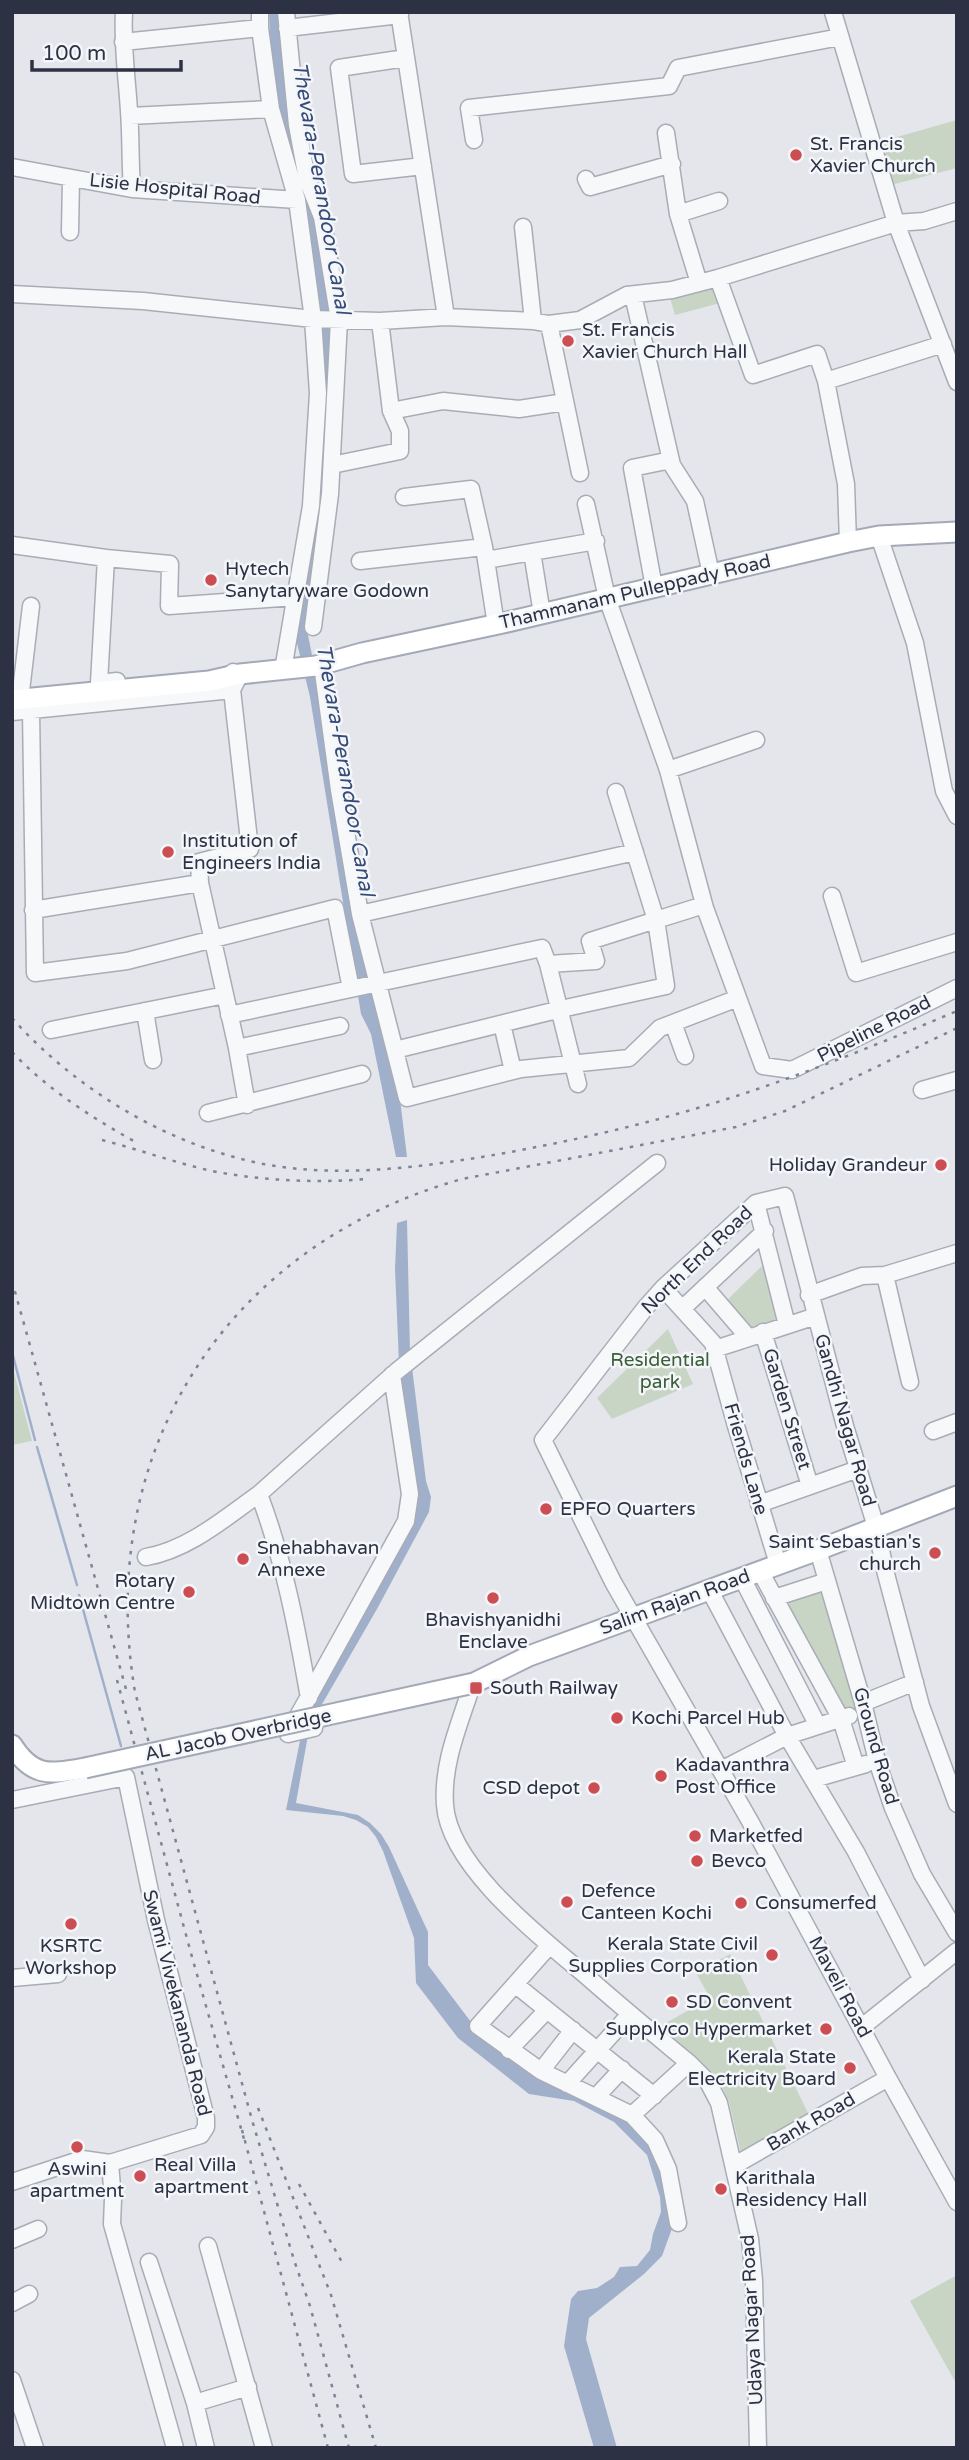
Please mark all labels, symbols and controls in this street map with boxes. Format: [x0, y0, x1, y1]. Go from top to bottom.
scale bar [32, 28, 180, 72]
text: 100 m [42, 41, 106, 66]
water label: Thevara-Perandoor Canal [287, 60, 356, 319]
place label: St. Francis Xavier Church [810, 133, 936, 177]
marker: St. Francis Xavier Church [788, 147, 804, 163]
street label: Lisie Hospital Road [88, 169, 262, 209]
place label: St. Francis Xavier Church Hall [582, 319, 747, 363]
marker: St. Francis Xavier Church Hall [560, 333, 576, 349]
street label: Thammanam Pulleppady Road [497, 550, 773, 634]
place label: Hytech Sanytaryware Godown [225, 558, 429, 602]
marker: Hytech Sanytaryware Godown [203, 572, 219, 588]
water label: Thevara-Perandoor Canal [311, 642, 380, 901]
place label: Institution of Engineers India [182, 830, 321, 874]
marker: Institution of Engineers India [160, 844, 176, 860]
street label: Pipeline Road [814, 991, 934, 1067]
place label: Holiday Grandeur [769, 1154, 928, 1176]
marker: Holiday Grandeur [933, 1157, 949, 1173]
street label: North End Road [637, 1201, 757, 1319]
street label: Gandhi Nagar Road [810, 1331, 880, 1509]
street label: Garden Street [758, 1346, 816, 1472]
park label: Residential park [610, 1349, 710, 1393]
street label: Friends Lane [720, 1401, 772, 1517]
place label: EPFO Quarters [560, 1498, 696, 1520]
marker: EPFO Quarters [538, 1501, 554, 1517]
place label: Saint Sebastian's church [769, 1531, 921, 1575]
place label: Snehabhavan Annexe [257, 1537, 379, 1581]
marker: Saint Sebastian's church [927, 1545, 943, 1561]
marker: Snehabhavan Annexe [235, 1551, 251, 1567]
street label: Salim Rajan Road [597, 1565, 753, 1639]
place label: Rotary Midtown Centre [30, 1570, 175, 1614]
marker: Rotary Midtown Centre [181, 1584, 197, 1600]
marker: Bhavishyanidhi Enclave [485, 1590, 501, 1606]
place label: Bhavishyanidhi Enclave [425, 1609, 561, 1653]
place label: South Railway [490, 1677, 618, 1699]
marker: South Railway [468, 1680, 484, 1696]
street label: Ground Road [849, 1685, 903, 1807]
street label: AL Jacob Overbridge [143, 1704, 333, 1766]
place label: Kochi Parcel Hub [631, 1707, 785, 1729]
marker: Kochi Parcel Hub [609, 1710, 625, 1726]
place label: Kadavanthra Post Office [675, 1754, 790, 1798]
marker: Kadavanthra Post Office [653, 1768, 669, 1784]
place label: CSD depot [482, 1777, 580, 1799]
marker: CSD depot [586, 1780, 602, 1796]
place label: Marketfed [709, 1825, 803, 1847]
marker: Marketfed [687, 1828, 703, 1844]
place label: Bevco [711, 1850, 766, 1872]
marker: Bevco [689, 1853, 705, 1869]
place label: Defence Canteen Kochi [581, 1880, 712, 1924]
street label: Swami Vivekananda Road [138, 1888, 216, 2118]
place label: Consumerfed [755, 1892, 877, 1914]
marker: Defence Canteen Kochi [559, 1894, 575, 1910]
marker: Consumerfed [733, 1895, 749, 1911]
marker: KSRTC Workshop [63, 1916, 79, 1932]
place label: Kerala State Civil Supplies Corporation [569, 1933, 758, 1977]
street label: Maveli Road [804, 1933, 876, 2041]
place label: KSRTC Workshop [25, 1935, 117, 1979]
marker: Kerala State Civil Supplies Corporation [764, 1947, 780, 1963]
place label: SD Convent [686, 1991, 792, 2013]
marker: SD Convent [664, 1994, 680, 2010]
place label: Supplyco Hypermarket [606, 2018, 812, 2040]
marker: Supplyco Hypermarket [818, 2021, 834, 2037]
place label: Kerala State Electricity Board [688, 2046, 836, 2090]
marker: Kerala State Electricity Board [842, 2060, 858, 2076]
street label: Bank Road [763, 2088, 859, 2156]
marker: Aswini apartment [69, 2139, 85, 2155]
place label: Real Villa apartment [154, 2154, 249, 2198]
place label: Aswini apartment [30, 2158, 124, 2202]
place label: Karithala Residency Hall [735, 2167, 867, 2211]
marker: Real Villa apartment [132, 2168, 148, 2184]
marker: Karithala Residency Hall [713, 2181, 729, 2197]
street label: Udaya Nagar Road [737, 2234, 767, 2406]

